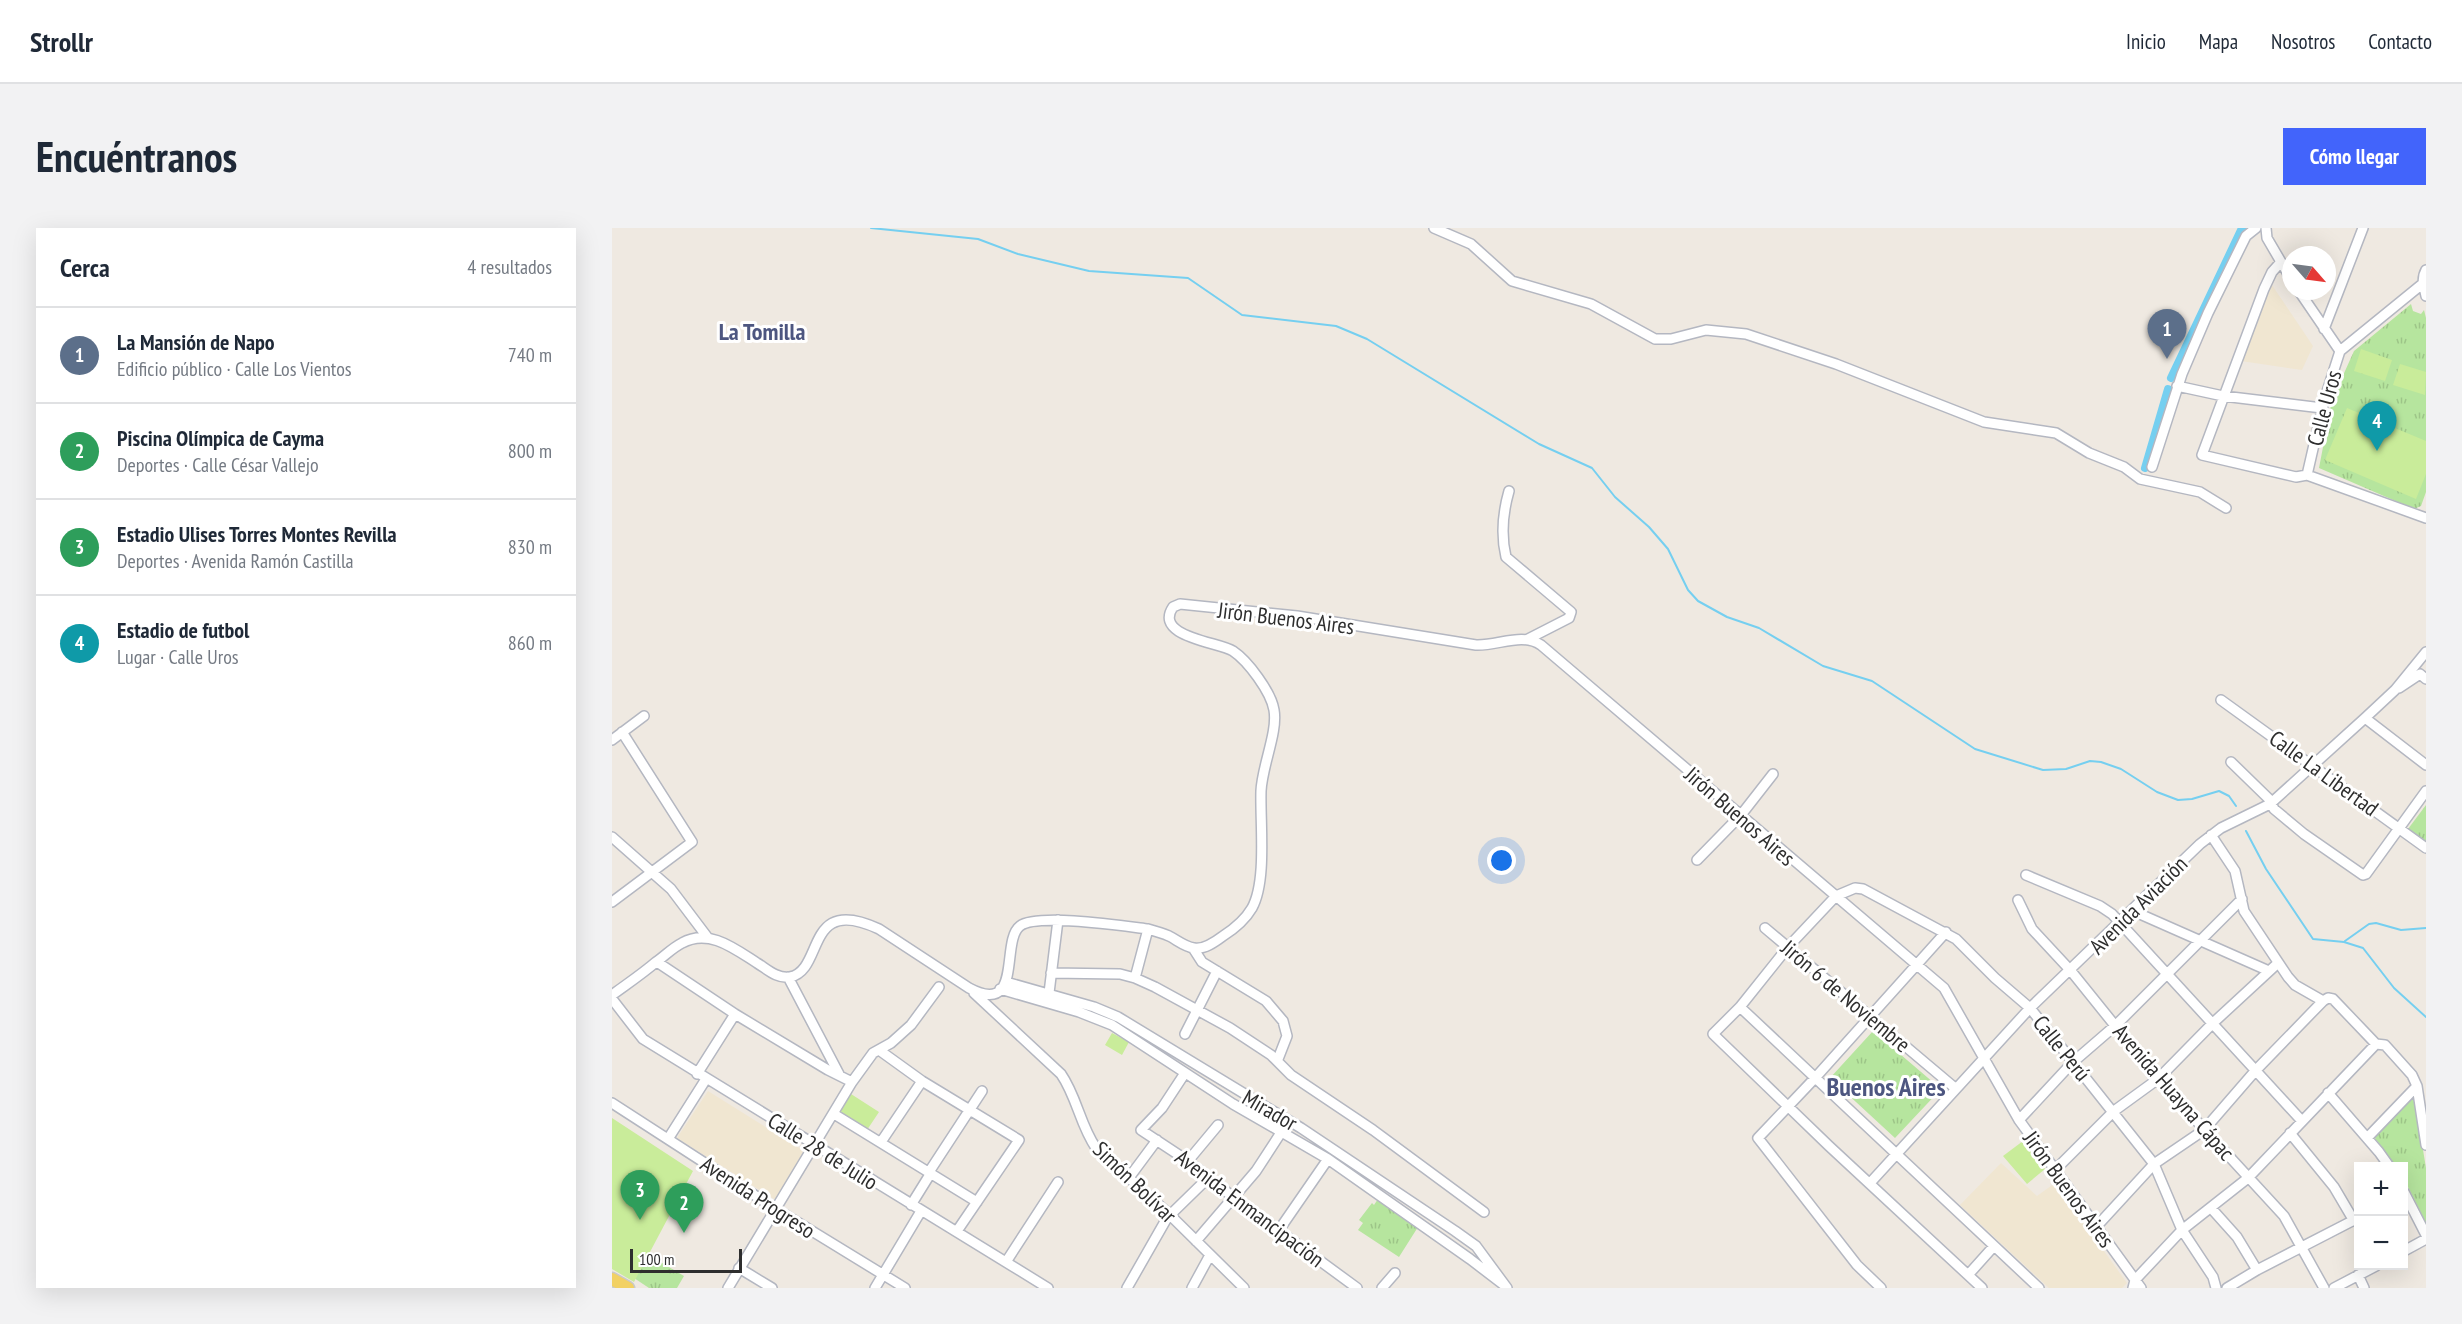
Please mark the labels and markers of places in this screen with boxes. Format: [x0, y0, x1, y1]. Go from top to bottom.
pin: 1 [2148, 310, 2186, 359]
pin: 4 [2358, 402, 2396, 451]
pin: 3 [621, 1170, 660, 1220]
pin: 2 [664, 1184, 704, 1233]

